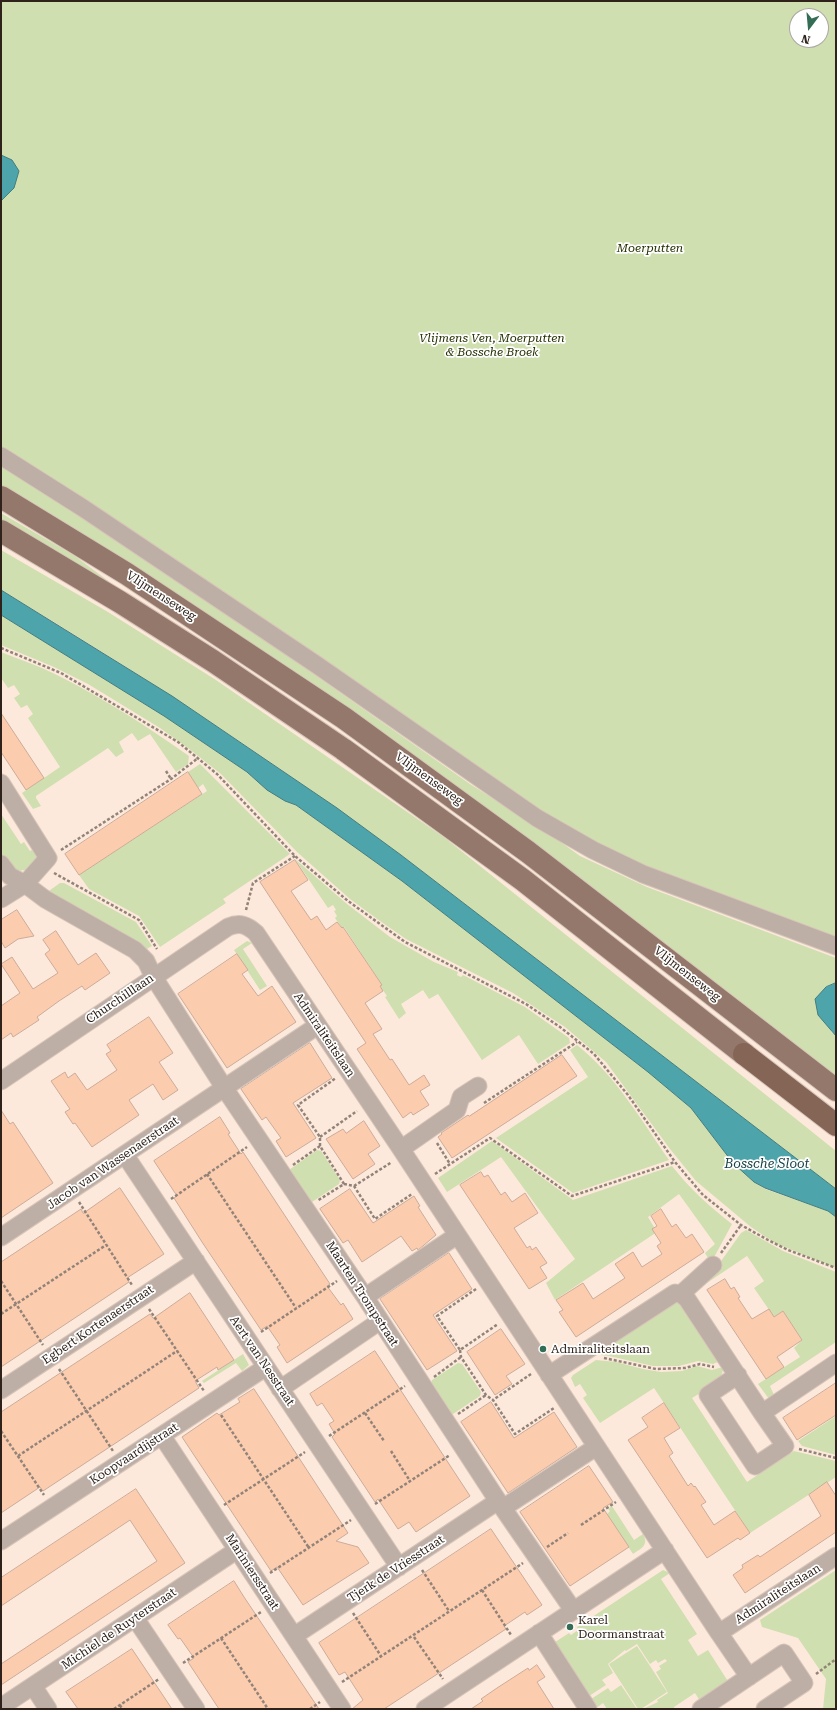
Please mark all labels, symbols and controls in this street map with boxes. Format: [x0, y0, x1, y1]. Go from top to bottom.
north arrow [789, 8, 829, 48]
text: N [800, 32, 812, 46]
park label: Moerputten [617, 241, 683, 255]
park label: Vlijmens Ven, Moerputten & Bossche Broek [419, 331, 565, 359]
street label: Vlijmenseweg [124, 568, 198, 624]
street label: Vlijmenseweg [392, 750, 466, 808]
street label: Vlijmenseweg [651, 944, 723, 1004]
street label: Churchilllaan [83, 971, 157, 1027]
street label: Admiraliteitslaan [290, 990, 358, 1080]
street label: Jacob van Wassenaerstraat [44, 1114, 182, 1212]
water label: Bossche Sloot [725, 1156, 809, 1172]
street label: Maarten Trompstraat [323, 1239, 401, 1349]
street label: Egbert Kortenaerstraat [40, 1282, 156, 1368]
street label: Aert van Nesstraat [227, 1313, 297, 1409]
place label: Admiraliteitslaan [551, 1342, 650, 1356]
marker: Admiraliteitslaan [538, 1344, 548, 1354]
street label: Koopvaardijstraat [87, 1420, 181, 1488]
street label: Mariniersstraat [222, 1531, 282, 1613]
street label: Tjerk de Vriesstraat [345, 1532, 447, 1606]
street label: Admiraliteitslaan [733, 1561, 823, 1627]
street label: Michiel de Ruyterstraat [59, 1585, 179, 1673]
place label: Karel Doormanstraat [578, 1613, 664, 1641]
marker: Karel Doormanstraat [565, 1622, 575, 1632]

